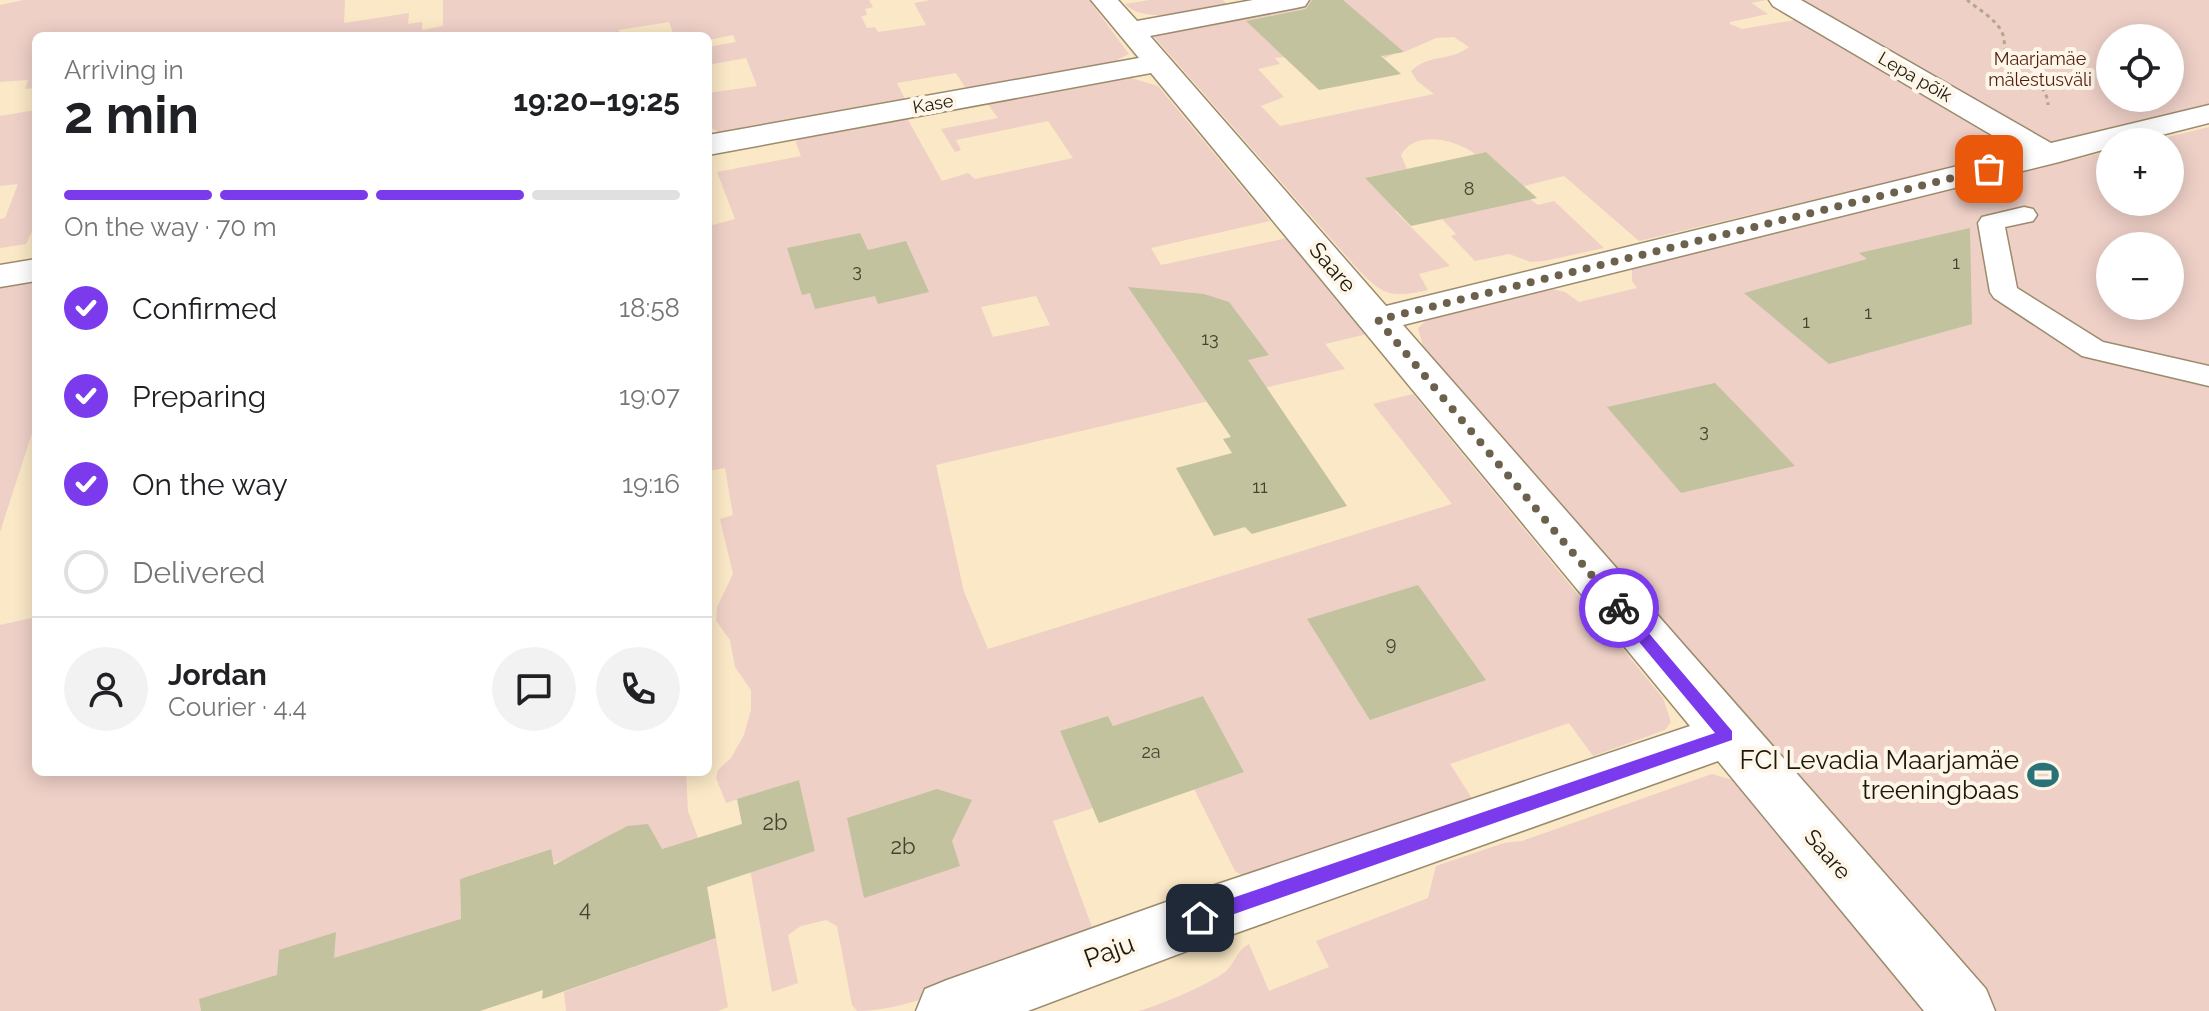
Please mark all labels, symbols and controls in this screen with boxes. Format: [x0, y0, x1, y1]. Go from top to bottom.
map controls [2096, 24, 2184, 320]
button: locate [2096, 24, 2184, 112]
street label: Lepa põik [1875, 47, 1956, 106]
park label: Maarjamäe mälestusväli [1988, 48, 2092, 90]
text: Arriving in [64, 55, 184, 85]
text: 19:20–19:25 [513, 83, 680, 118]
text: 2 min [64, 84, 199, 145]
street label: Kase [911, 90, 955, 117]
button: + [2096, 128, 2184, 216]
pin [1955, 135, 2023, 203]
icon: bag [1967, 147, 2011, 191]
house number: 8 [1464, 178, 1474, 199]
text: On the way · 70 m [64, 212, 277, 242]
button: − [2096, 232, 2184, 320]
street label: Saare [1304, 237, 1362, 297]
house number: 1 [1952, 252, 1960, 273]
house number: 3 [852, 260, 862, 281]
icon: check [64, 286, 108, 330]
text: Confirmed [132, 291, 277, 326]
text: 18:58 [619, 293, 680, 323]
house number: 1 [1864, 302, 1872, 323]
house number: 1 [1802, 311, 1810, 332]
house number: 13 [1201, 328, 1219, 349]
icon: check [64, 374, 108, 418]
text: Preparing [132, 379, 266, 414]
text: 19:07 [619, 381, 680, 411]
house number: 3 [1699, 420, 1709, 441]
icon: check [64, 462, 108, 506]
text: On the way [132, 467, 288, 502]
text: 19:16 [622, 469, 680, 499]
house number: 11 [1252, 476, 1268, 497]
text: Delivered [132, 555, 265, 590]
courier [1579, 568, 1659, 648]
icon: bike [1597, 586, 1641, 630]
house number: 9 [1386, 633, 1396, 654]
button: person [64, 647, 148, 731]
button: chat [492, 647, 576, 731]
button: phone [596, 647, 680, 731]
text: Jordan [168, 657, 267, 692]
text: Courier · 4.4 [168, 692, 307, 722]
house number: 2a [1141, 741, 1161, 762]
place label: FCI Levadia Maarjamäe treeningbaas [1740, 745, 2019, 805]
sports icon: FCI Levadia Maarjamäe treeningbaas [2026, 758, 2060, 792]
house number: 2b [762, 809, 788, 835]
street label: Saare [1799, 824, 1857, 884]
house number: 2b [890, 833, 916, 859]
pin [1166, 884, 1234, 952]
house number: 4 [579, 895, 591, 921]
icon: home [1178, 896, 1222, 940]
street label: Paju [1080, 928, 1138, 974]

